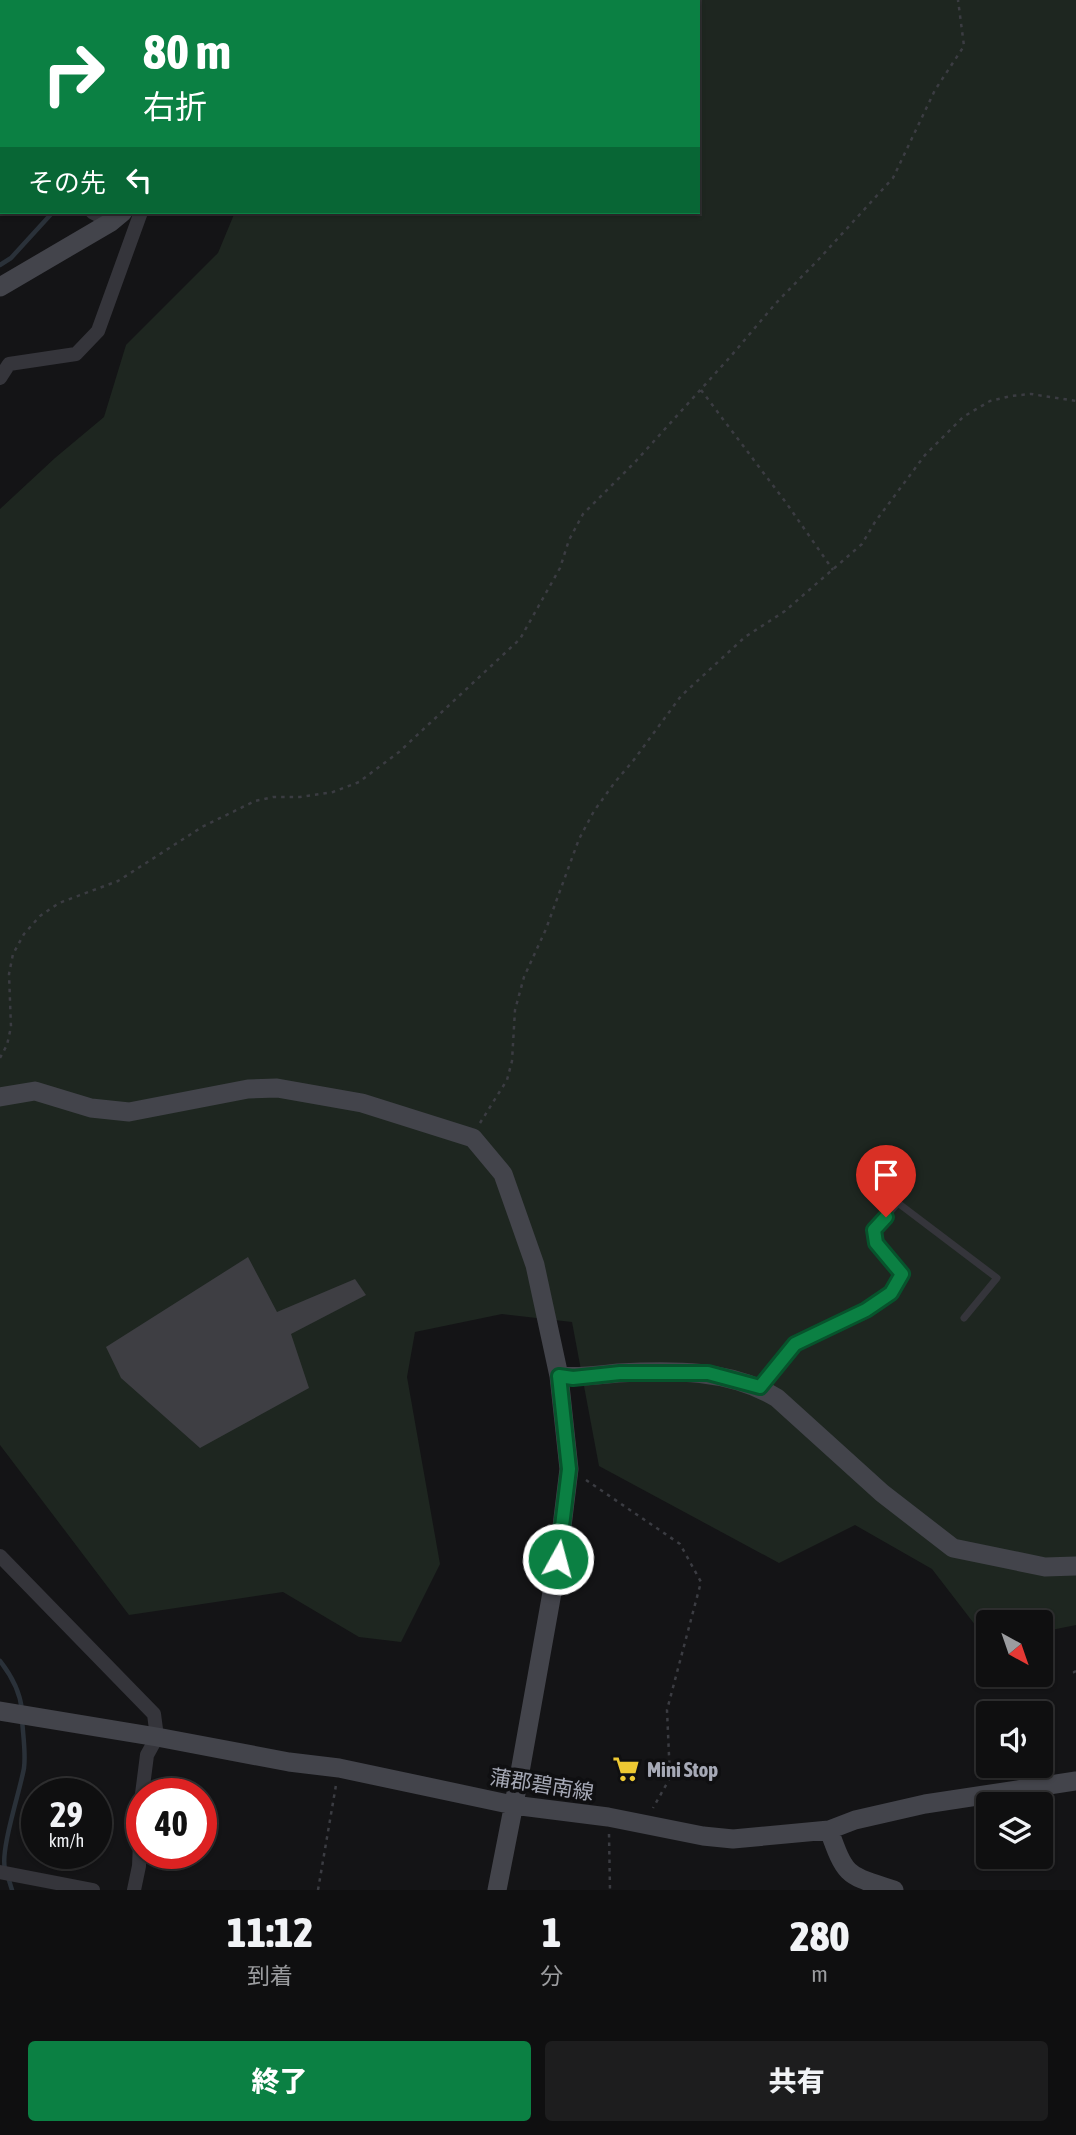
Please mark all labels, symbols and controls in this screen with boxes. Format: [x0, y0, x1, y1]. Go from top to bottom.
text: 80 m [143, 23, 231, 79]
icon: right [28, 28, 119, 119]
text: 右折 [143, 88, 207, 125]
icon: left [120, 161, 158, 199]
text: その先 [28, 168, 106, 198]
pin [856, 1145, 916, 1217]
icon: arrive [867, 1156, 905, 1194]
position arrow [521, 1522, 595, 1596]
north arrow [976, 1610, 1054, 1687]
map controls [976, 1610, 1053, 1869]
button: sound [976, 1701, 1053, 1778]
supermarket icon: Mini Stop [611, 1754, 641, 1784]
place label: Mini Stop [647, 1757, 718, 1781]
street label: 蒲郡碧南線 [488, 1764, 596, 1804]
speed limit sign: 40 [126, 1778, 217, 1869]
button: layers [976, 1792, 1053, 1869]
text: 29 [50, 1794, 83, 1834]
text: km/h [49, 1830, 84, 1851]
text: 11:12 [227, 1908, 313, 1956]
text: 1 [542, 1908, 561, 1956]
text: 280 [790, 1912, 849, 1960]
text: m [811, 1961, 828, 1987]
text: 到着 [247, 1963, 293, 1989]
text: 分 [540, 1963, 563, 1989]
button: 終了 [28, 2041, 531, 2121]
button: 共有 [545, 2041, 1048, 2121]

